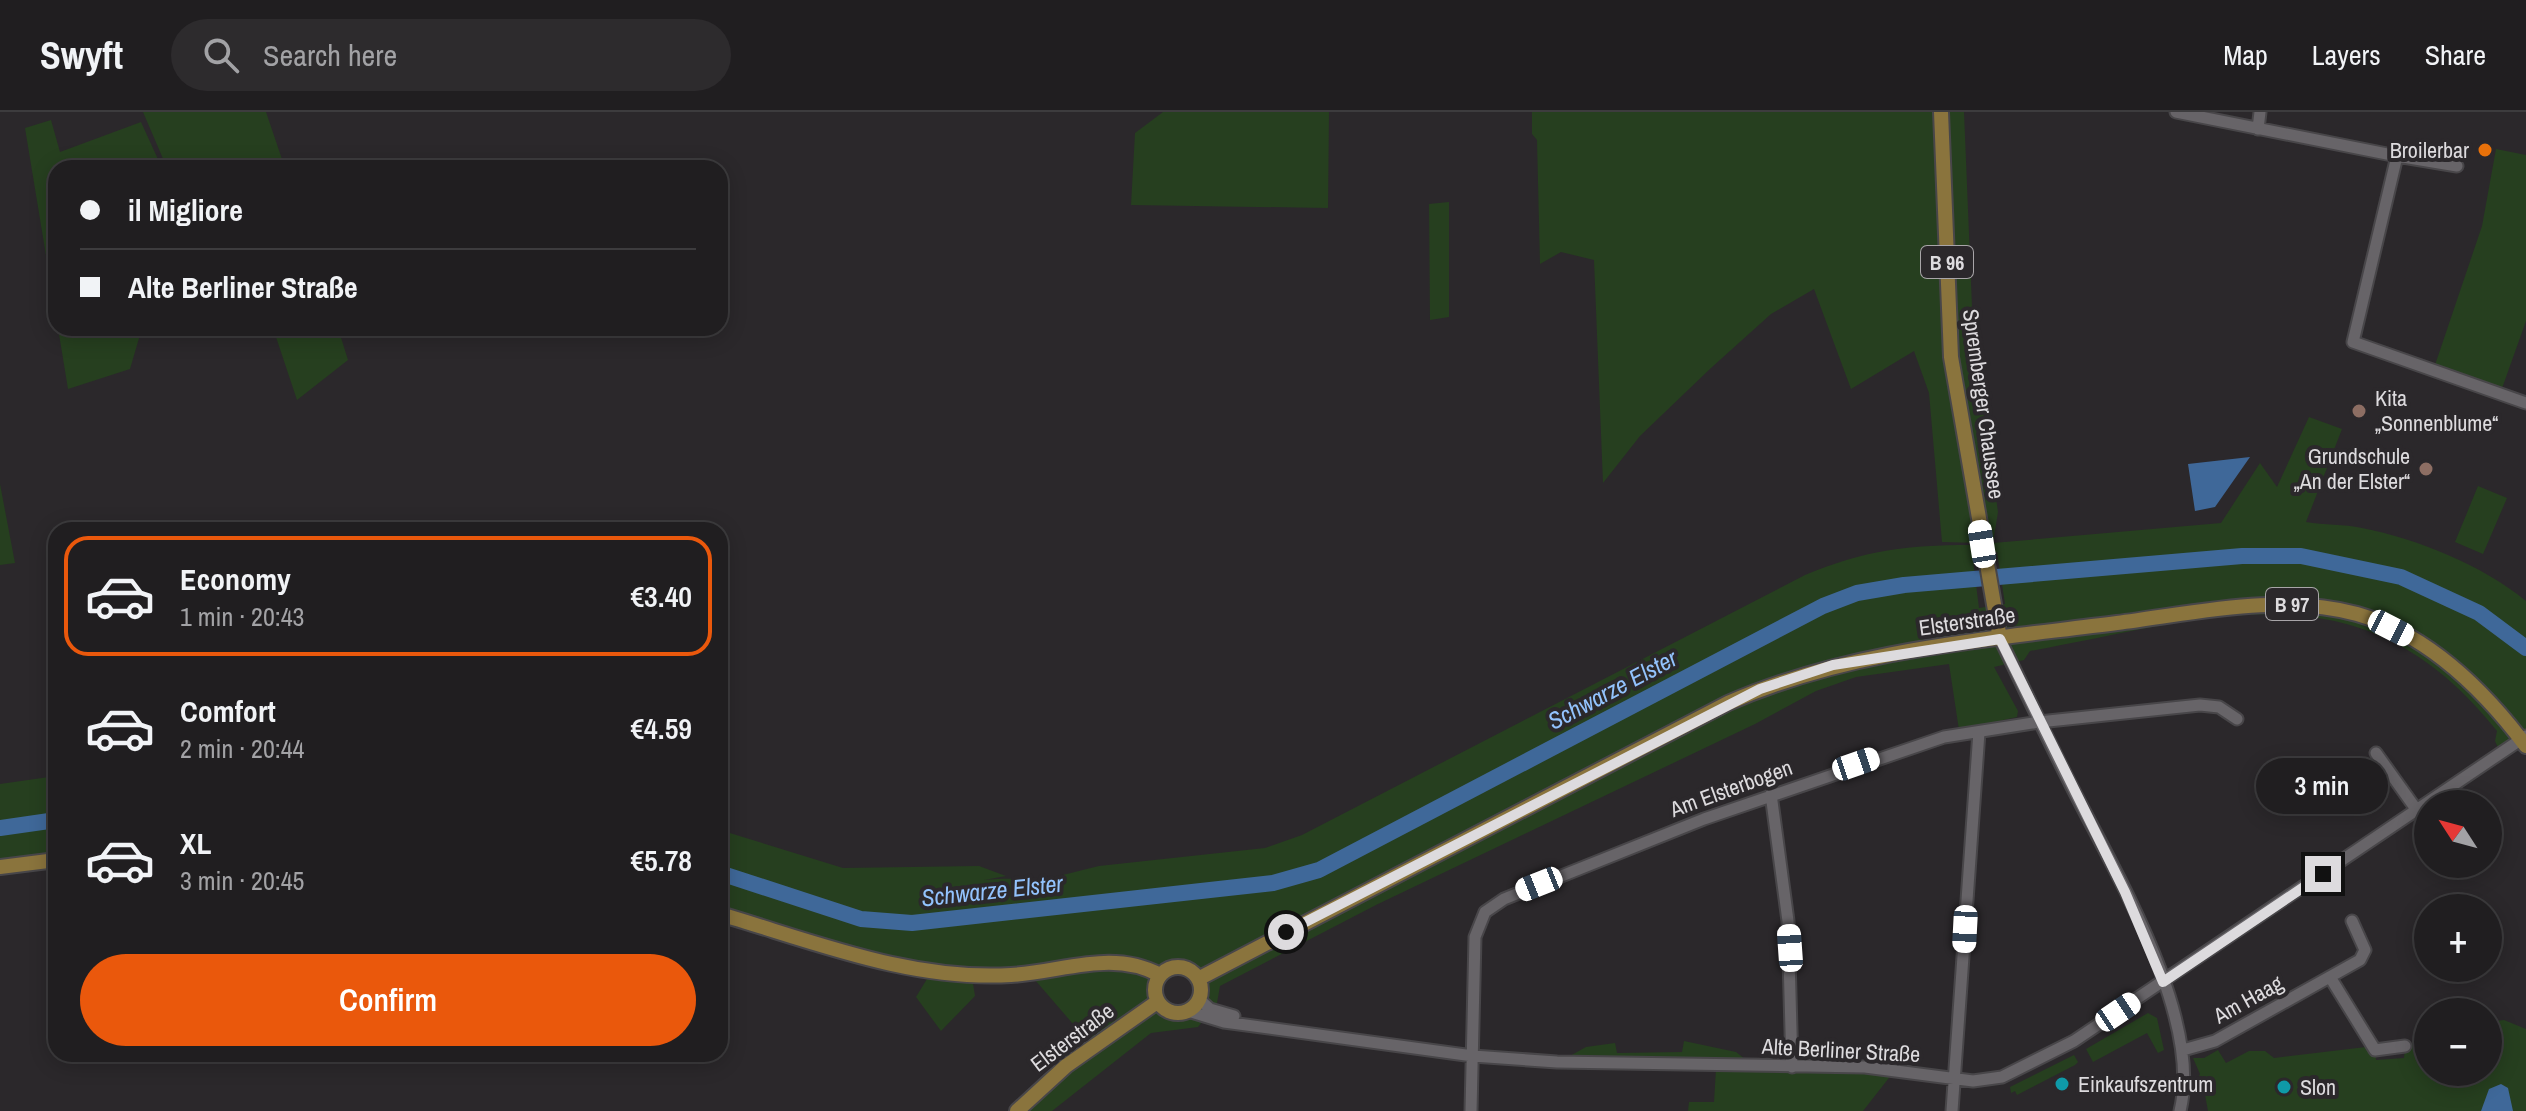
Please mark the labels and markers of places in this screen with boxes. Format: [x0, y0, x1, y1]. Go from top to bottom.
place label: Broilerbar [2390, 135, 2469, 165]
marker: Broilerbar [2476, 141, 2494, 159]
place label: Kita „Sonnenblume“ [2375, 383, 2498, 438]
marker: Kita „Sonnenblume“ [2350, 402, 2368, 420]
place label: Grundschule „An der Elster“ [2294, 441, 2410, 496]
marker: Grundschule „An der Elster“ [2417, 460, 2435, 478]
place label: Einkaufszentrum [2078, 1069, 2213, 1099]
place label: Slon [2300, 1072, 2336, 1102]
marker: Einkaufszentrum [2053, 1075, 2071, 1093]
marker: Slon [2275, 1078, 2293, 1096]

